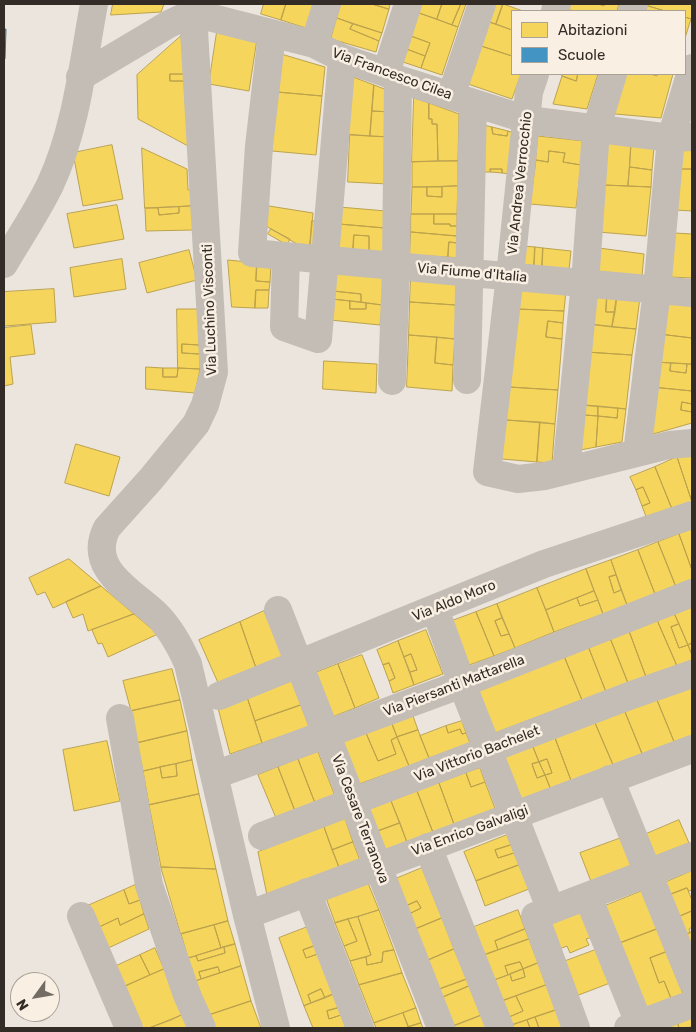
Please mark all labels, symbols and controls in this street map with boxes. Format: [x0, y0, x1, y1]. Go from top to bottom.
legend [511, 10, 686, 75]
text: Abitazioni [558, 21, 627, 39]
street label: Via Francesco Cilea [330, 44, 454, 104]
text: Scuole [558, 46, 605, 64]
street label: Via Andrea Verrocchio [504, 110, 536, 256]
street label: Via Luchino Visconti [199, 244, 221, 376]
street label: Via Fiume d'Italia [416, 260, 528, 286]
street label: Via Aldo Moro [410, 577, 498, 625]
street label: Via Piersanti Mattarella [381, 651, 527, 721]
street label: Via Vittorio Bachelet [412, 722, 542, 786]
street label: Via Cesare Terranova [328, 752, 392, 886]
street label: Via Enrico Galvaligi [409, 802, 531, 860]
north arrow [10, 972, 60, 1022]
text: N [13, 996, 33, 1013]

